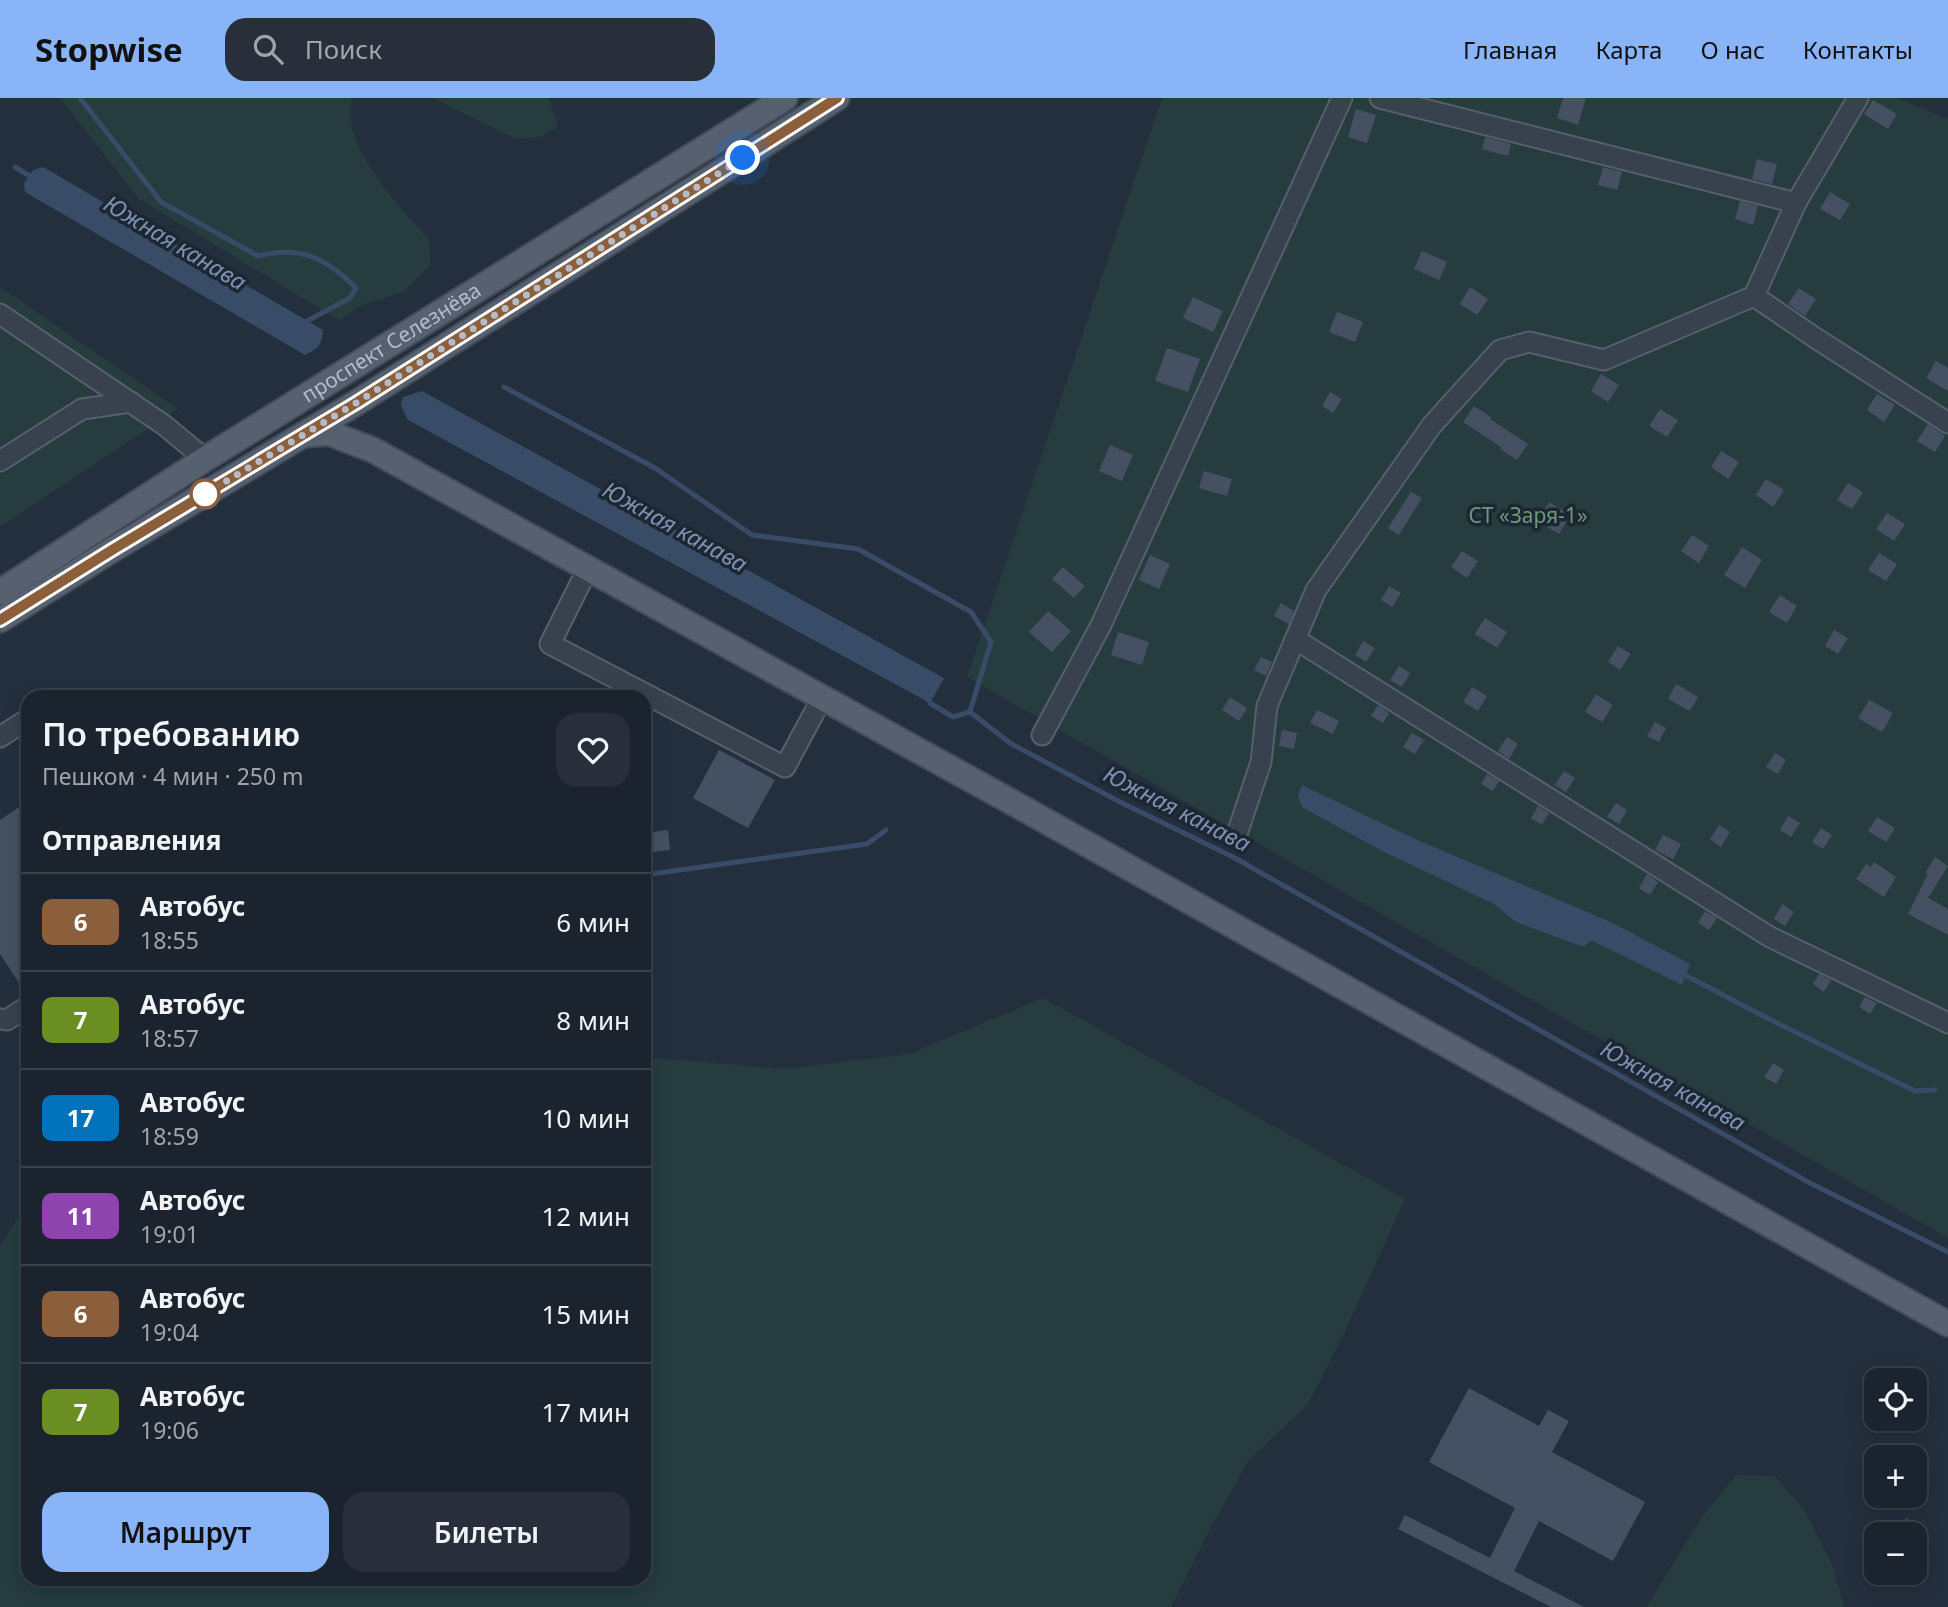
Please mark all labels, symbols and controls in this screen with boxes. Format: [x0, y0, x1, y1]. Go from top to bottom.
search box [225, 18, 715, 81]
text: Stopwise [35, 27, 183, 72]
icon: search [249, 30, 287, 68]
text: Поиск [305, 31, 382, 67]
text: Главная [1463, 33, 1557, 66]
text: Карта [1595, 33, 1662, 66]
text: О нас [1700, 33, 1765, 66]
text: Контакты [1803, 33, 1913, 66]
your location [725, 140, 760, 175]
water label: Южная канава [98, 187, 253, 297]
street label: проспект Селезнёва [296, 276, 486, 408]
water label: Южная канава [597, 473, 754, 579]
unlabelled marker [190, 479, 220, 509]
park label: СТ «Заря-1» [1468, 501, 1588, 529]
text: По требованию [42, 711, 300, 756]
button: heart [556, 713, 630, 787]
water label: Южная канава [1098, 757, 1256, 859]
text: Пешком · 4 мин · 250 m [42, 760, 304, 792]
text: Отправления [42, 822, 221, 858]
text: Автобус [140, 888, 245, 924]
text: 6 мин [556, 904, 630, 940]
text: 6 [74, 905, 87, 938]
text: 18:55 [140, 924, 199, 956]
text: Автобус [140, 986, 245, 1022]
text: 8 мин [556, 1002, 630, 1038]
text: 7 [74, 1003, 87, 1036]
text: 18:57 [140, 1022, 199, 1054]
water label: Южная канава [1595, 1032, 1752, 1138]
text: Автобус [140, 1084, 245, 1120]
text: 10 мин [541, 1100, 630, 1136]
text: 17 [67, 1101, 94, 1134]
text: 18:59 [140, 1120, 199, 1152]
text: Автобус [140, 1182, 245, 1218]
text: 12 мин [541, 1198, 630, 1234]
text: 11 [67, 1199, 94, 1232]
text: 19:01 [140, 1218, 199, 1250]
text: Автобус [140, 1280, 245, 1316]
text: 15 мин [541, 1296, 630, 1332]
text: 6 [74, 1297, 87, 1330]
text: 19:04 [140, 1316, 199, 1348]
map controls [1864, 1368, 1927, 1585]
button: locate [1864, 1368, 1927, 1431]
text: Автобус [140, 1378, 245, 1414]
text: 17 мин [541, 1394, 630, 1430]
text: 7 [74, 1395, 87, 1428]
text: 19:06 [140, 1414, 199, 1446]
button: + [1864, 1445, 1927, 1508]
button: Маршрут [42, 1492, 329, 1572]
button: Билеты [343, 1492, 630, 1572]
button: − [1864, 1522, 1927, 1585]

